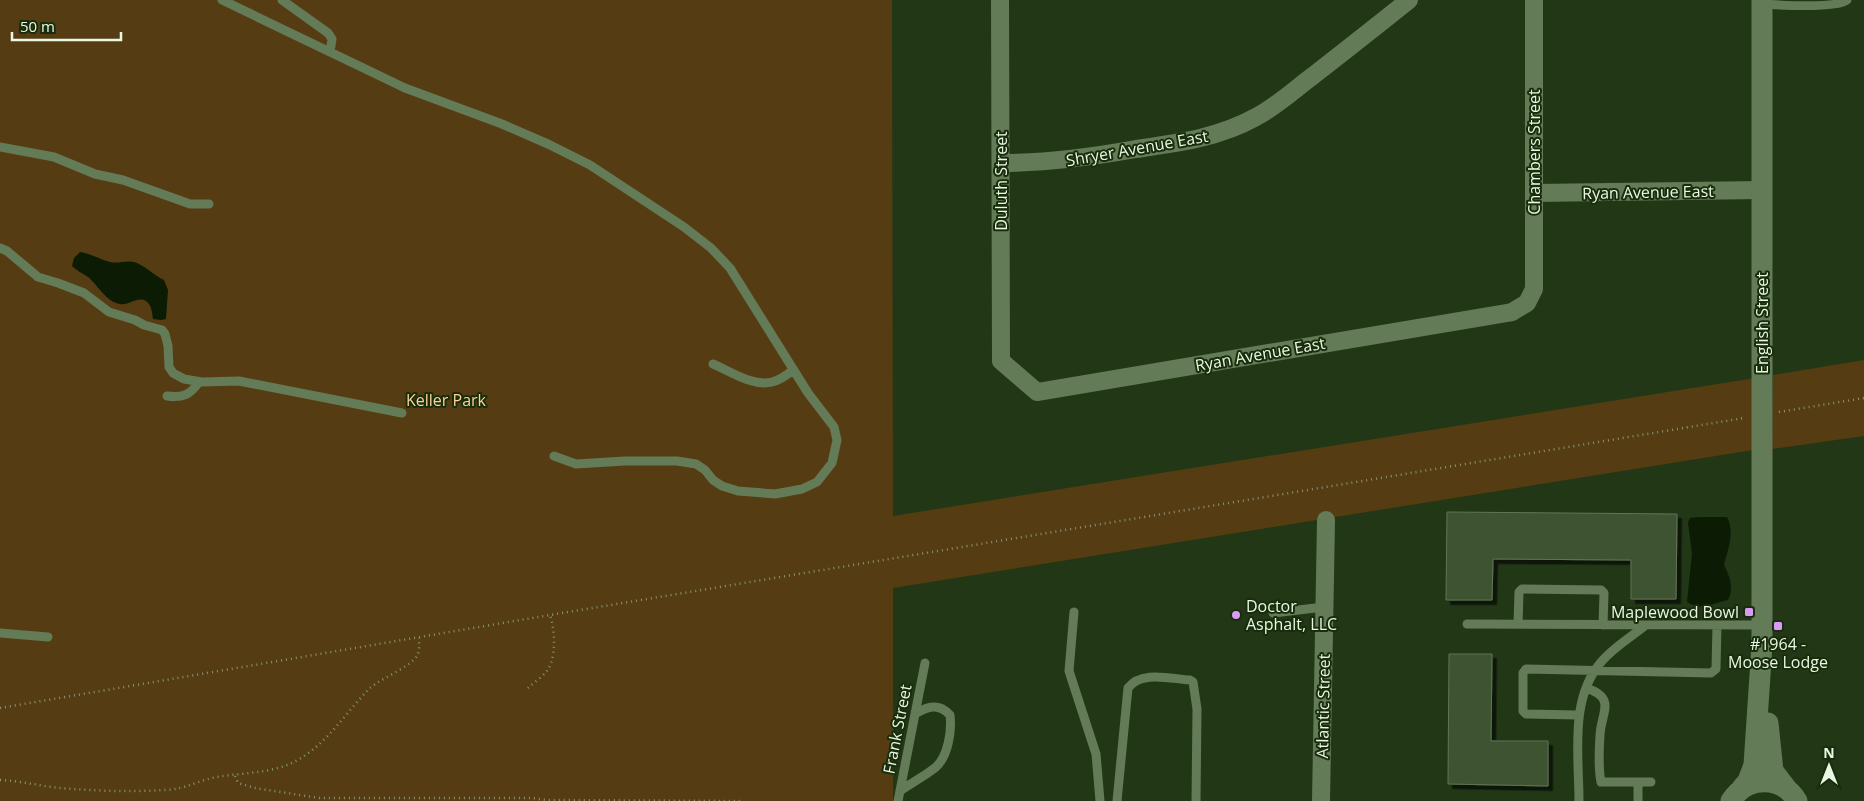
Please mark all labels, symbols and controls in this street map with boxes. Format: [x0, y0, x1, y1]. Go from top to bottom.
scale bar [12, 10, 121, 42]
text: 50 m [20, 16, 55, 36]
street label: Chambers Street [1523, 89, 1545, 215]
street label: Shryer Avenue East [1064, 125, 1210, 171]
street label: Duluth Street [990, 131, 1012, 231]
street label: Ryan Avenue East [1582, 180, 1714, 204]
street label: English Street [1751, 272, 1773, 374]
street label: Ryan Avenue East [1193, 332, 1327, 376]
park label: Keller Park [406, 389, 487, 411]
place label: Doctor Asphalt, LLC [1246, 595, 1337, 635]
place label: Maplewood Bowl [1611, 601, 1739, 623]
marker: Maplewood Bowl [1743, 606, 1755, 618]
marker: Doctor Asphalt, LLC [1230, 609, 1242, 621]
marker: #1964 - Moose Lodge [1772, 620, 1784, 632]
place label: #1964 - Moose Lodge [1728, 633, 1828, 673]
street label: Atlantic Street [1311, 653, 1335, 759]
street label: Frank Street [878, 682, 917, 776]
north arrow [1804, 741, 1854, 791]
text: N [1823, 743, 1835, 762]

